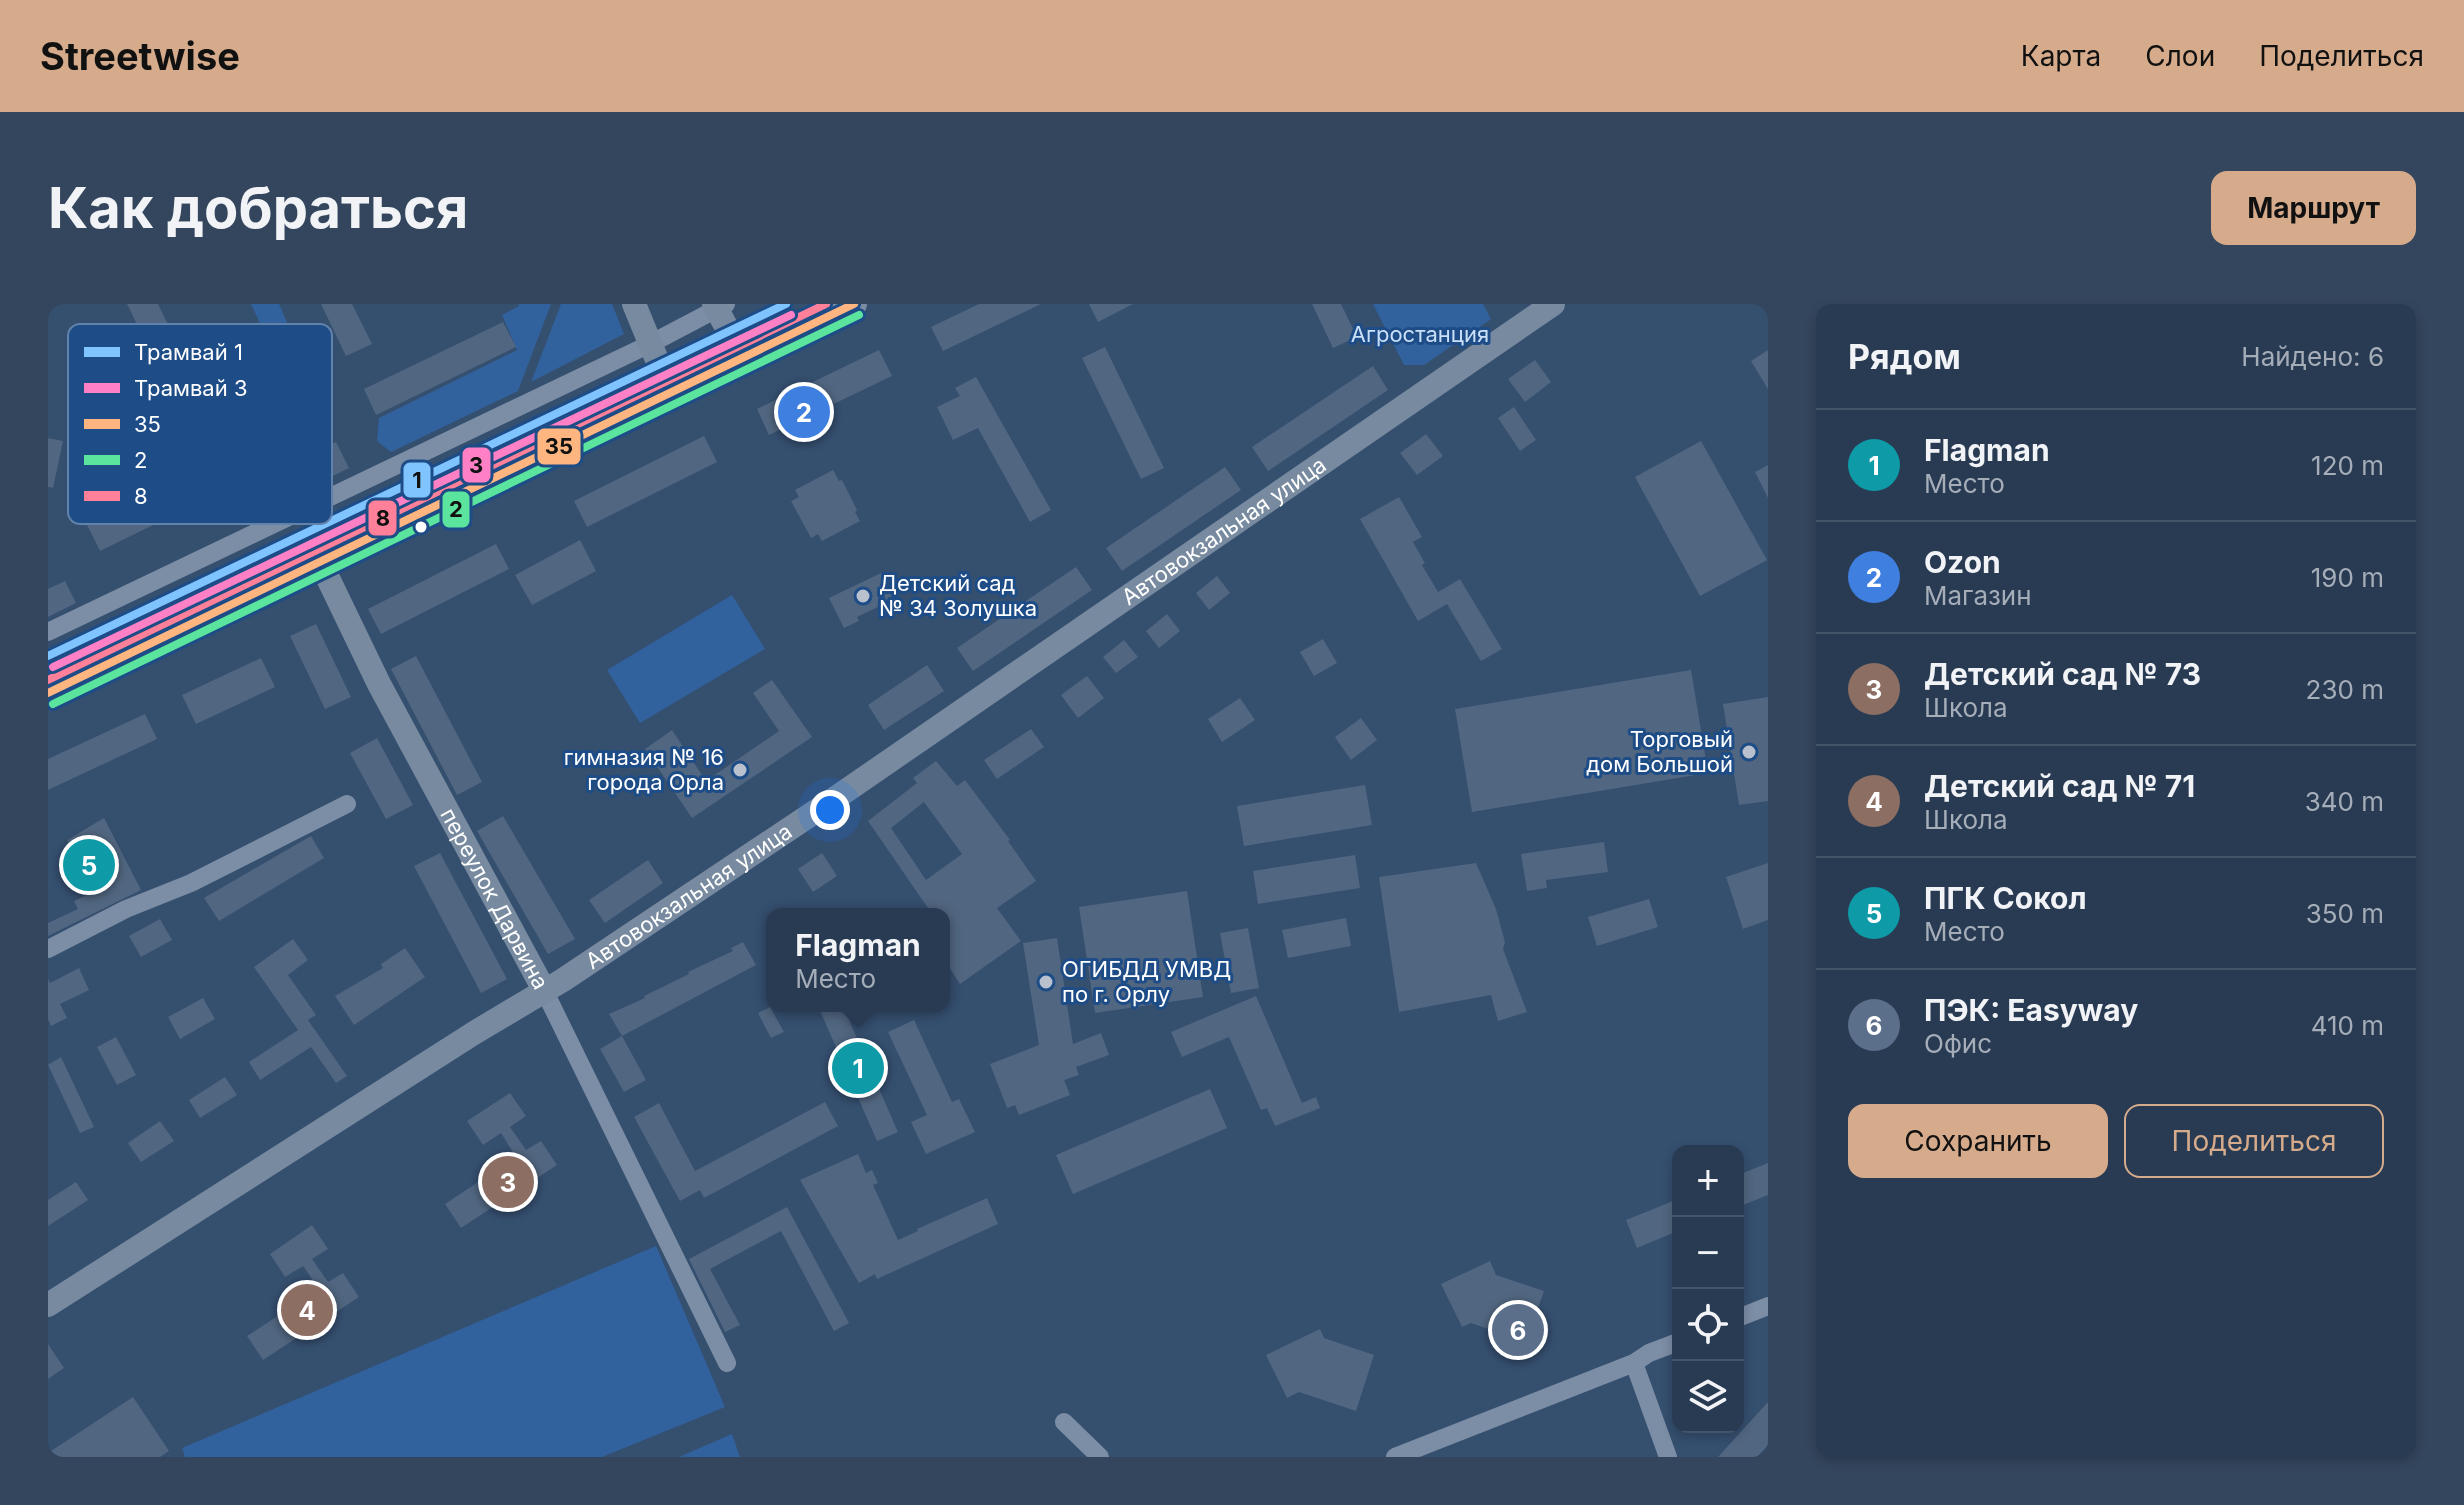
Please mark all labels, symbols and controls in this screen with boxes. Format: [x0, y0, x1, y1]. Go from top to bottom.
text: Streetwise [40, 33, 240, 79]
text: Карта [2021, 39, 2101, 73]
text: Слои [2145, 39, 2215, 73]
text: Поделиться [2259, 39, 2424, 73]
button: Маршрут [2211, 171, 2416, 245]
text: Как добраться [48, 174, 468, 242]
park label: Агростанция [1351, 321, 1489, 347]
legend [68, 324, 332, 524]
text: Рядом [1848, 336, 1961, 377]
text: Трамвай 1 [134, 339, 243, 365]
text: Найдено: 6 [2241, 341, 2384, 372]
text: Трамвай 3 [134, 375, 248, 401]
pin: 2 [778, 382, 830, 442]
text: 35 [134, 411, 161, 437]
line badge: 35 [536, 427, 582, 466]
text: Flagman [1924, 432, 2050, 468]
text: 35 [545, 433, 573, 459]
line badge: 3 [461, 446, 492, 484]
text: 2 [134, 447, 147, 473]
text: 1 [1868, 450, 1880, 481]
text: 120 m [2311, 450, 2384, 481]
street label: Автовокзальная улица [1117, 451, 1331, 610]
text: 3 [469, 452, 483, 478]
line badge: 1 [402, 461, 432, 499]
text: 1 [412, 467, 422, 493]
text: Место [1924, 468, 2005, 499]
text: 8 [134, 483, 148, 509]
line badge: 2 [441, 490, 471, 529]
text: 2 [449, 496, 463, 522]
line badge: 8 [367, 499, 398, 537]
text: 8 [376, 505, 390, 531]
unlabelled marker [413, 519, 429, 535]
text: Ozon [1924, 544, 2001, 580]
text: 2 [1866, 562, 1882, 593]
text: 190 m [2311, 562, 2384, 593]
place label: Детский сад № 34 Золушка [879, 570, 1037, 621]
text: Магазин [1924, 580, 2032, 611]
marker: Детский сад № 34 Золушка [854, 587, 872, 605]
text: Детский сад № 73 [1924, 656, 2201, 692]
text: 3 [1866, 674, 1882, 705]
text: 230 m [2306, 674, 2384, 705]
text: Школа [1924, 692, 2008, 723]
place label: Торговый дом Большой [1586, 726, 1733, 777]
marker: Торговый дом Большой [1740, 743, 1758, 761]
place label: гимназия № 16 города Орла [564, 744, 724, 795]
marker: гимназия № 16 города Орла [731, 761, 749, 779]
text: Детский сад № 71 [1924, 768, 2195, 804]
text: 4 [1865, 786, 1883, 817]
text: 340 m [2305, 786, 2384, 817]
your location [810, 790, 850, 830]
street label: переулок Дарвина [435, 804, 554, 993]
text: Школа [1924, 804, 2008, 835]
street label: Автовокзальная улица [581, 818, 797, 974]
pin: 5 [63, 835, 115, 895]
text: ПГК Сокол [1924, 880, 2087, 916]
text: 5 [1866, 898, 1882, 929]
text: 350 m [2306, 898, 2384, 929]
popup [766, 908, 950, 1012]
text: Место [1924, 916, 2005, 947]
text: Flagman [795, 927, 921, 963]
place label: ОГИБДД УМВД по г. Орлу [1062, 956, 1231, 1007]
text: Место [795, 963, 876, 994]
marker: ОГИБДД УМВД по г. Орлу [1037, 973, 1055, 991]
text: ПЭК: Easyway [1924, 992, 2138, 1028]
text: 6 [1866, 1010, 1882, 1041]
text: 410 m [2311, 1010, 2384, 1041]
text: Офис [1924, 1028, 1992, 1059]
pin: 1 [832, 1038, 884, 1098]
button: Сохранить [1848, 1104, 2108, 1178]
button: Поделиться [2124, 1104, 2384, 1178]
map controls [1672, 1145, 1744, 1433]
button: + [1672, 1145, 1744, 1217]
pin: 3 [482, 1152, 534, 1212]
button: − [1672, 1217, 1744, 1289]
pin: 4 [281, 1280, 333, 1340]
button: locate [1672, 1289, 1744, 1361]
pin: 6 [1492, 1300, 1544, 1360]
button: layers [1672, 1361, 1744, 1433]

